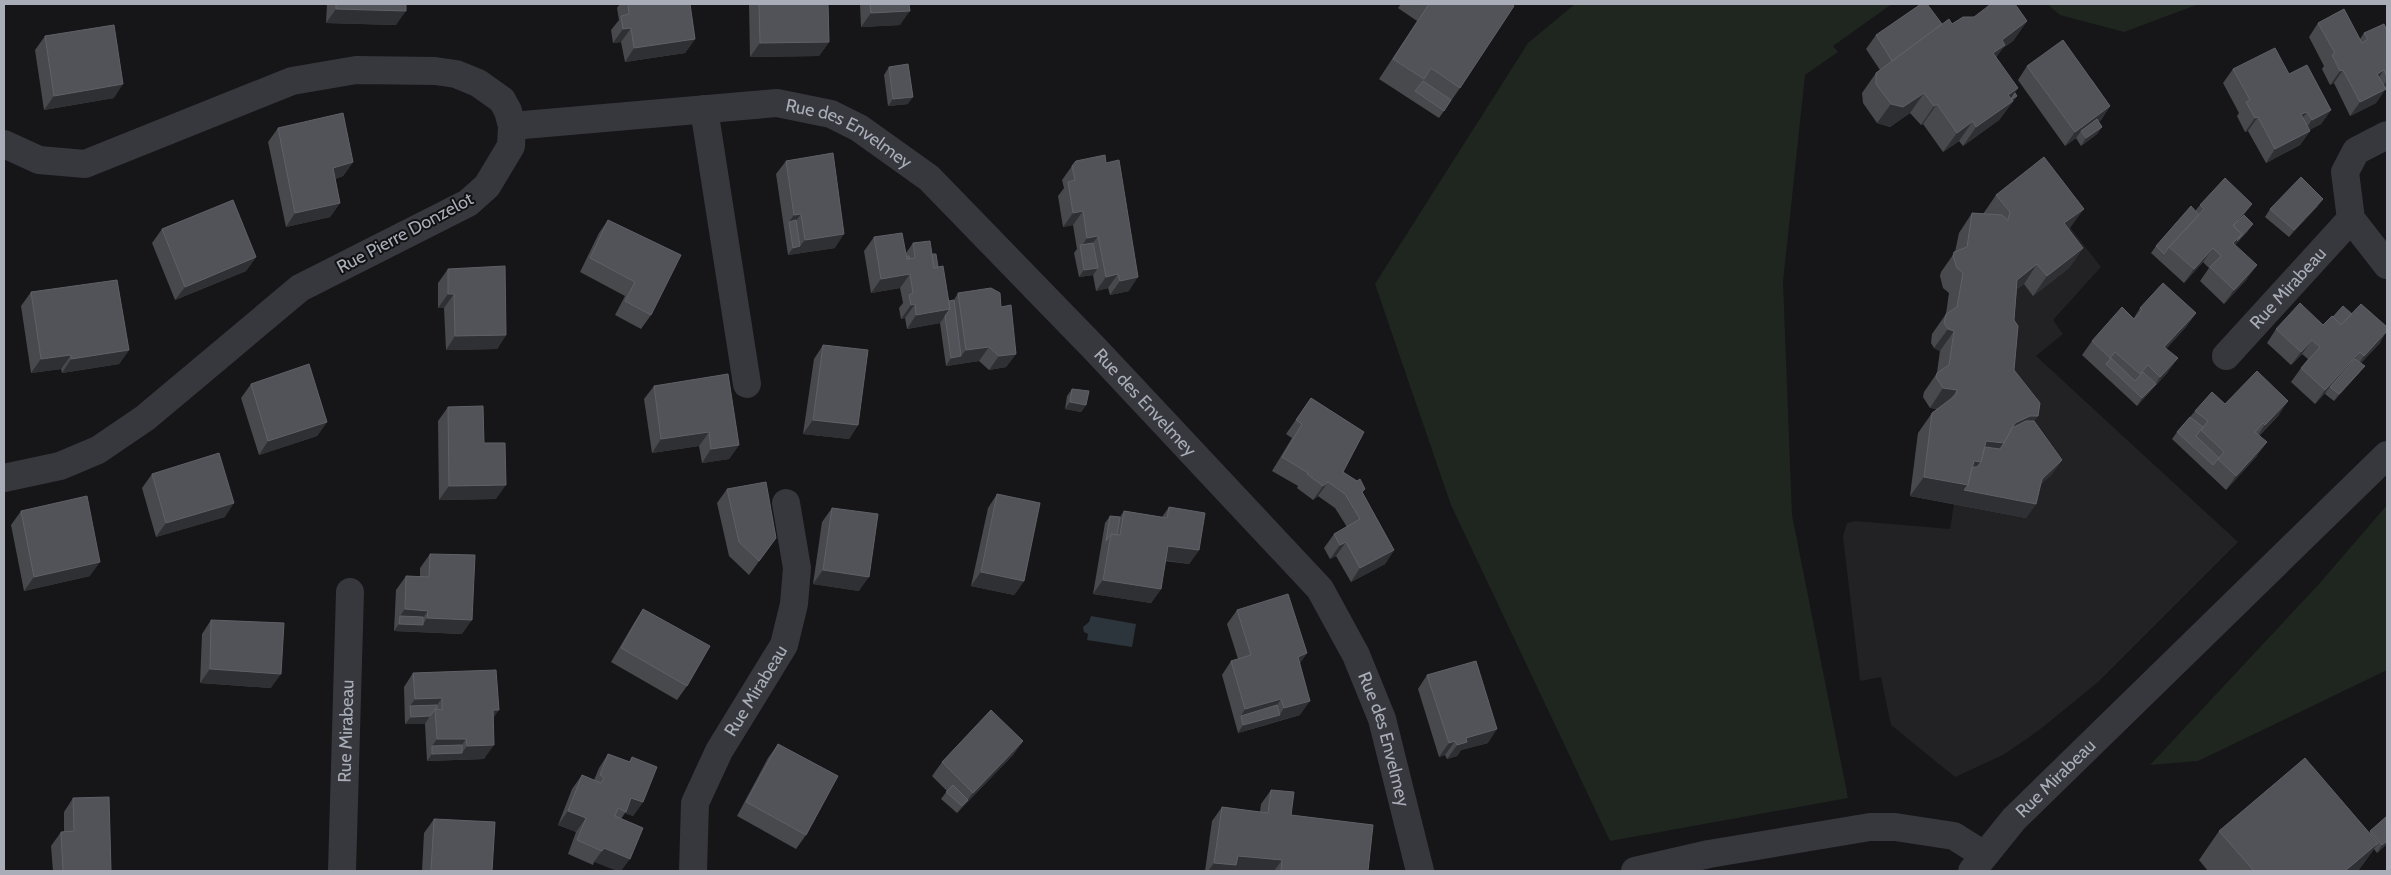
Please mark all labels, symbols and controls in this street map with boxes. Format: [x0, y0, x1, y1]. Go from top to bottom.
street label: Rue des Envelmey [784, 94, 916, 173]
street label: Rue Pierre Donzelot [333, 188, 477, 278]
street label: Rue Mirabeau [2245, 243, 2331, 334]
street label: Rue des Envelmey [1089, 344, 1201, 461]
street label: Rue Mirabeau [720, 641, 792, 740]
street label: Rue des Envelmey [1353, 669, 1414, 809]
street label: Rue Mirabeau [334, 679, 358, 783]
street label: Rue Mirabeau [2011, 734, 2100, 822]

